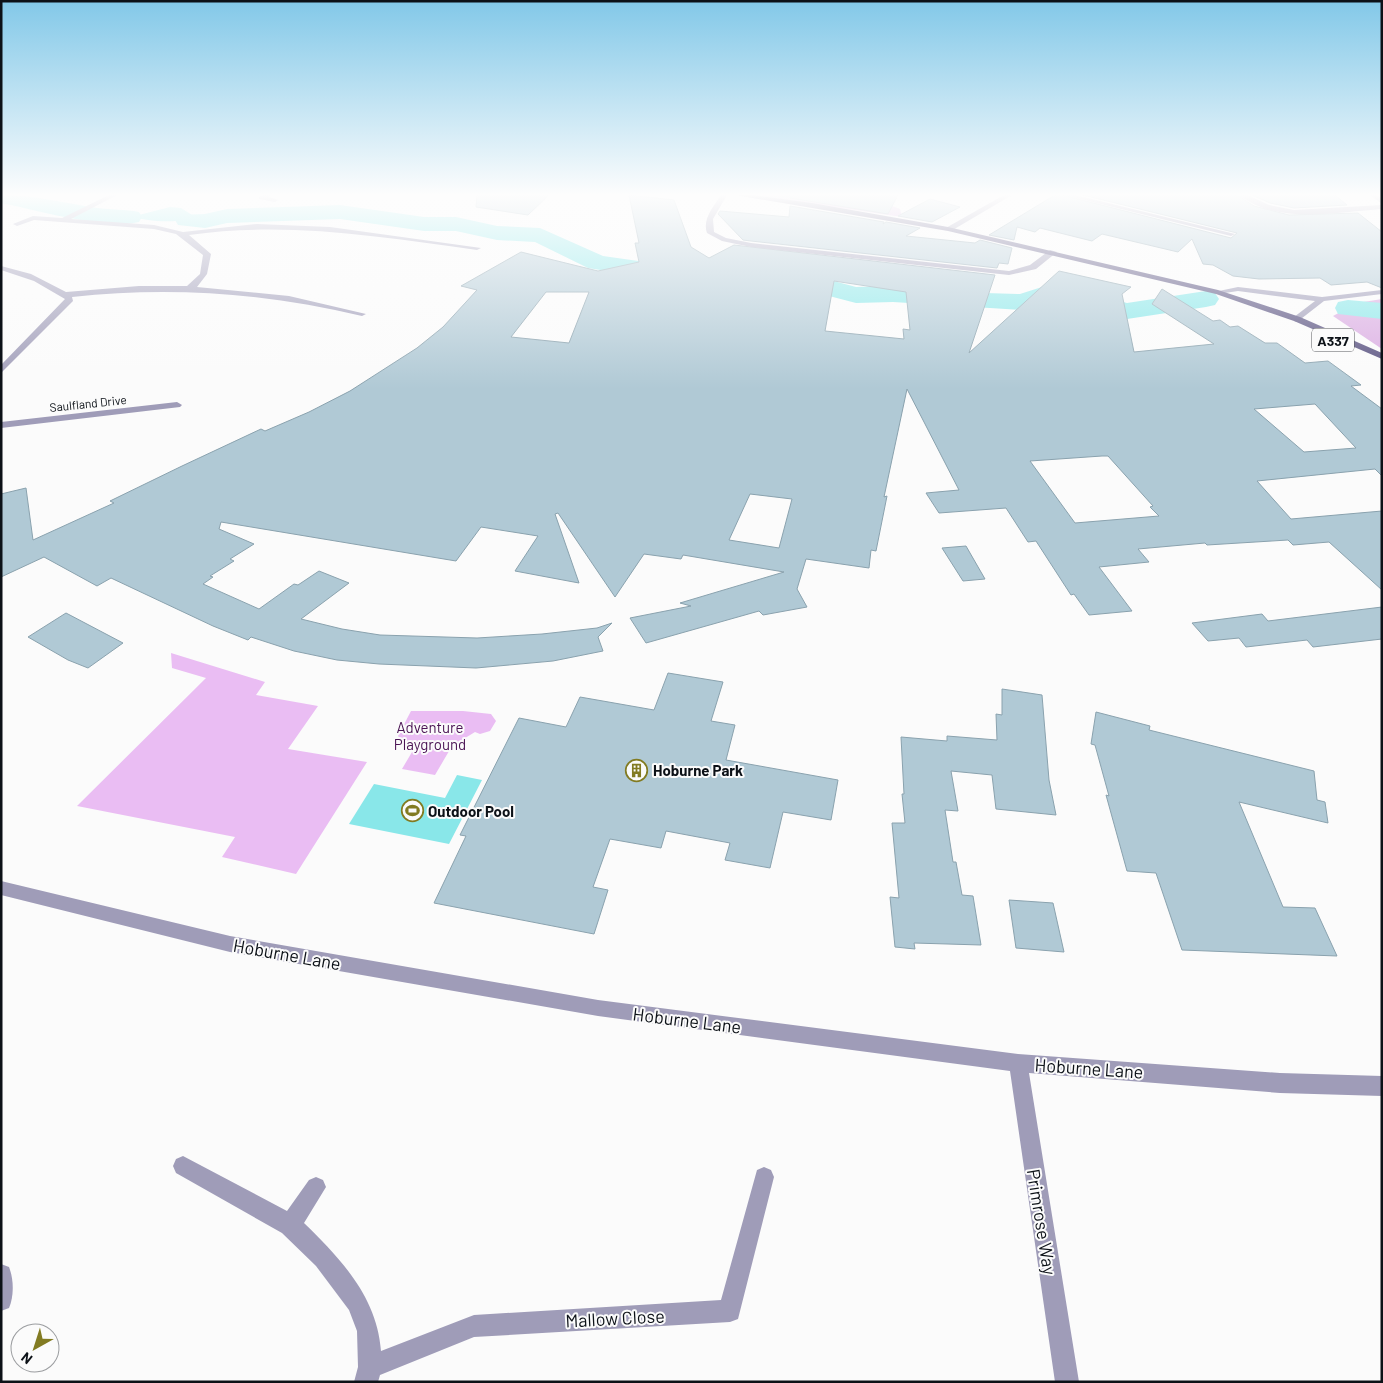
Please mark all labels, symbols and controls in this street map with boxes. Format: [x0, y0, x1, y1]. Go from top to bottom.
road number: A337 [1312, 328, 1354, 352]
street label: Saulfland Drive [49, 392, 127, 414]
park label: Adventure Playground [394, 718, 466, 753]
building icon: Hoburne Park [625, 758, 649, 782]
place label: Hoburne Park [653, 761, 743, 779]
sports icon: Outdoor Pool [400, 799, 424, 823]
place label: Outdoor Pool [428, 802, 514, 820]
street label: Hoburne Lane [231, 934, 343, 974]
street label: Hoburne Lane [632, 1002, 742, 1038]
street label: Hoburne Lane [1034, 1053, 1144, 1083]
street label: Primrose Way [1023, 1167, 1061, 1277]
street label: Mallow Close [565, 1304, 665, 1332]
north arrow [10, 1323, 60, 1373]
text: N [18, 1349, 35, 1368]

